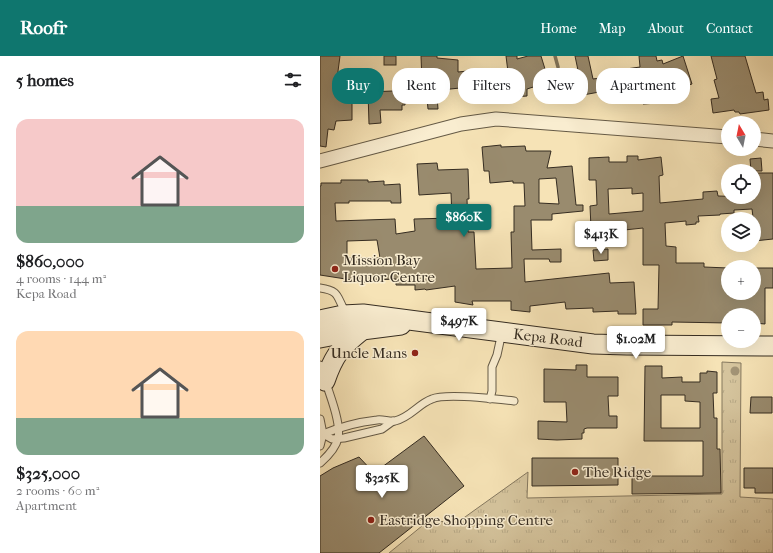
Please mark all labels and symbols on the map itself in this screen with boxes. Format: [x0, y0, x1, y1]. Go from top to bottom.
north arrow [721, 116, 761, 156]
pin: $860K [436, 204, 492, 238]
pin: $413K [573, 221, 629, 255]
place label: Mission Bay Liquor Centre [343, 251, 435, 286]
marker: Mission Bay Liquor Centre [330, 264, 340, 274]
pin: $497K [431, 308, 487, 342]
street label: Kepa Road [512, 325, 585, 351]
pin: $1.02M [603, 326, 669, 360]
place label: Uncle Mans [331, 344, 407, 362]
marker: Uncle Mans [410, 348, 420, 358]
place label: The Ridge [583, 463, 652, 481]
pin: $325K [354, 465, 410, 499]
marker: The Ridge [570, 467, 580, 477]
place label: Eastridge Shopping Centre [379, 511, 554, 529]
marker: Eastridge Shopping Centre [366, 515, 376, 525]

